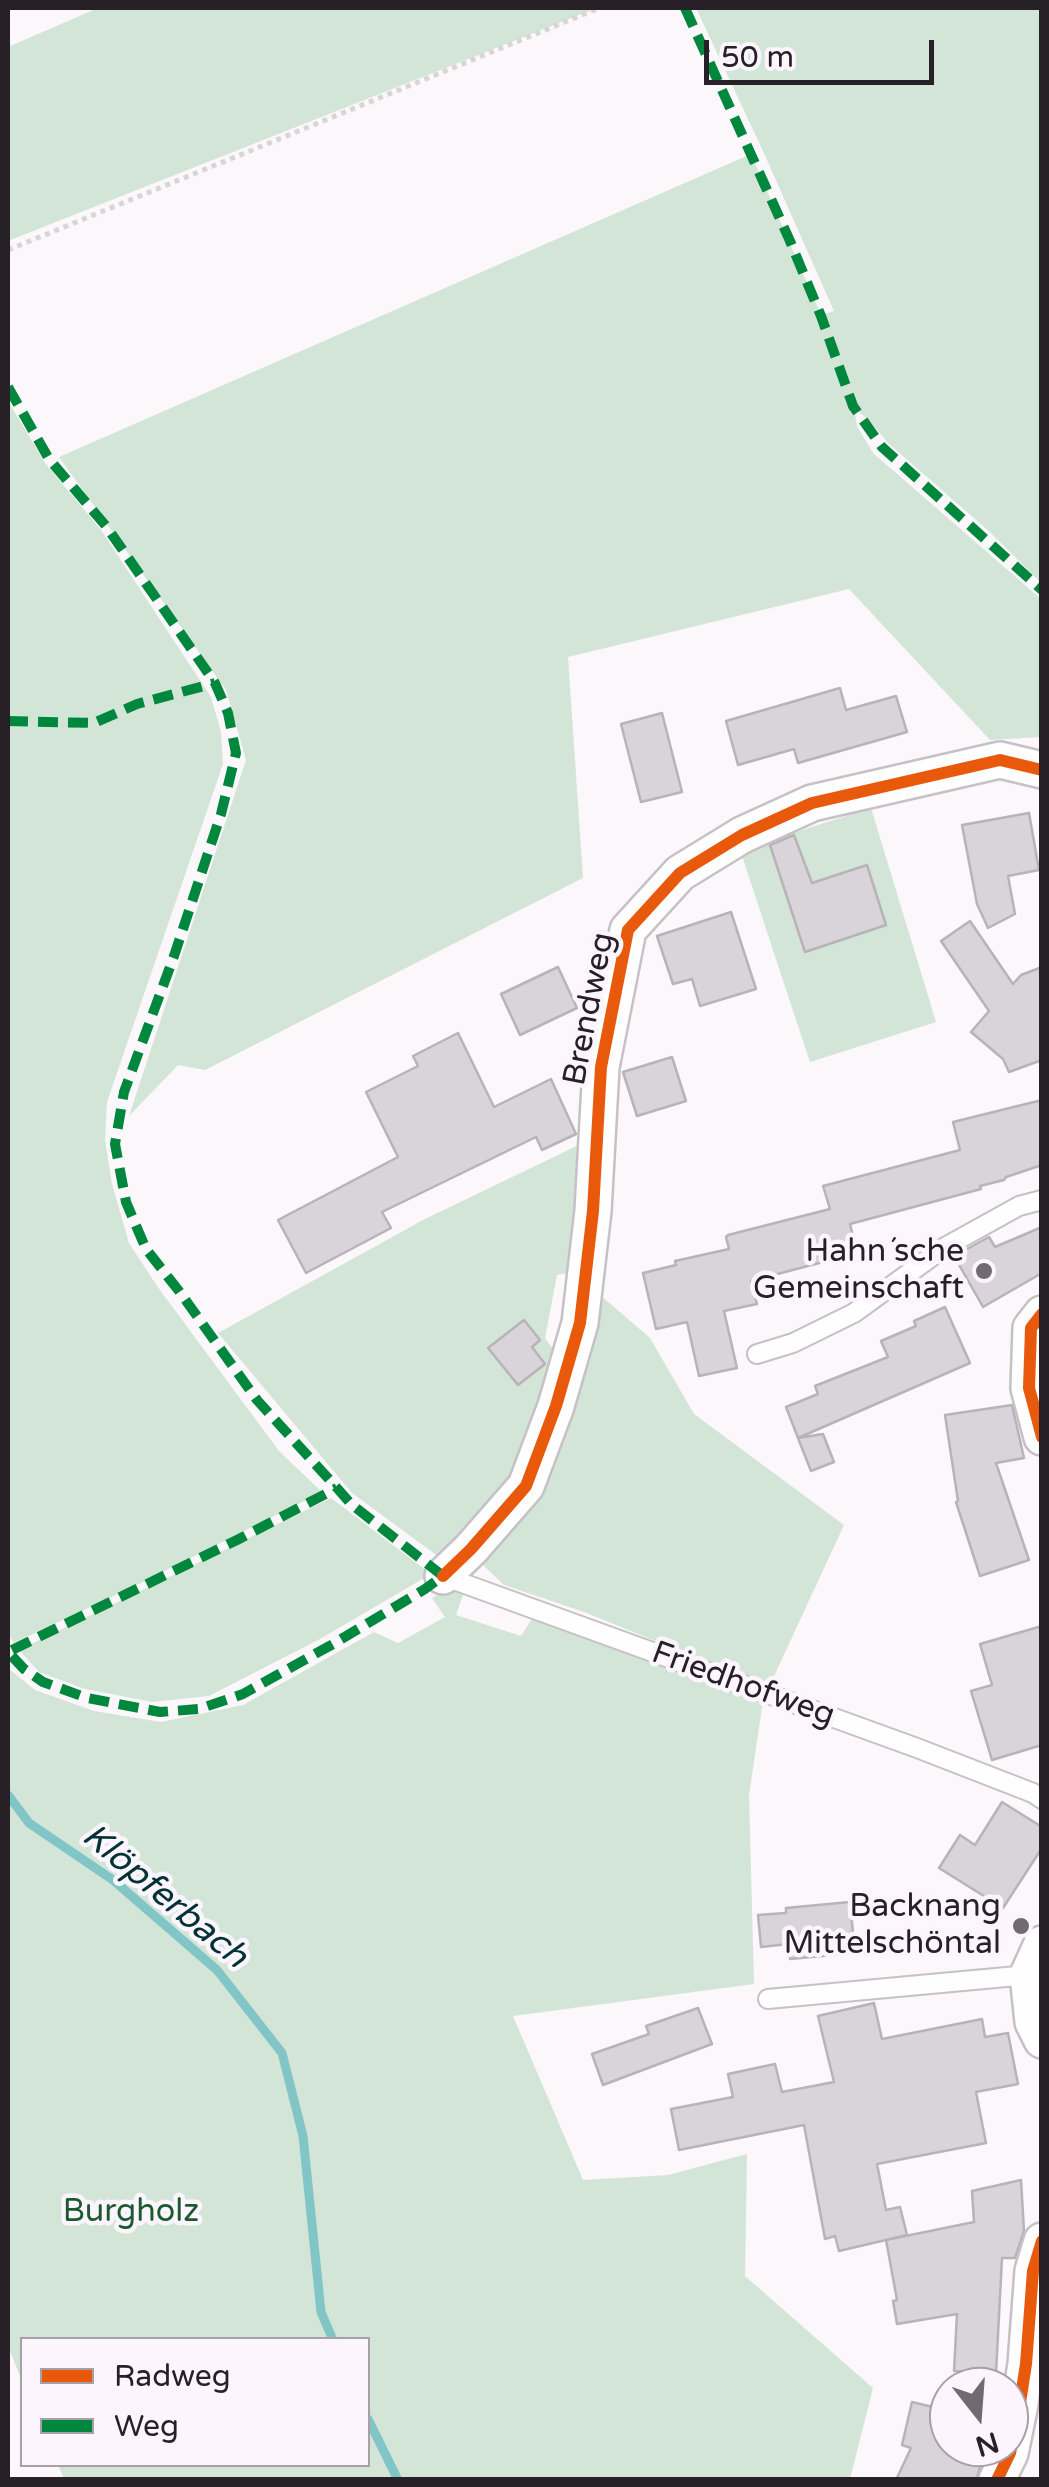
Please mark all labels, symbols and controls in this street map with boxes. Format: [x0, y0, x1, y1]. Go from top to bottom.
scale bar [709, 20, 939, 82]
text: 50 m [721, 39, 794, 76]
street label: Brendweg [556, 929, 624, 1089]
place label: Hahn´sche Gemeinschaft [753, 1234, 964, 1309]
marker: Hahn´sche Gemeinschaft [973, 1260, 995, 1282]
street label: Friedhofweg [646, 1634, 840, 1736]
water label: Klöpferbach [73, 1816, 255, 1978]
place label: Backnang Mittelschöntal [783, 1889, 1001, 1964]
marker: Backnang Mittelschöntal [1010, 1915, 1032, 1937]
park label: Burgholz [63, 2194, 199, 2232]
legend [20, 2337, 370, 2467]
text: Radweg [114, 2358, 231, 2395]
north arrow [929, 2367, 1029, 2467]
text: Weg [114, 2408, 179, 2445]
text: N [971, 2424, 1003, 2463]

